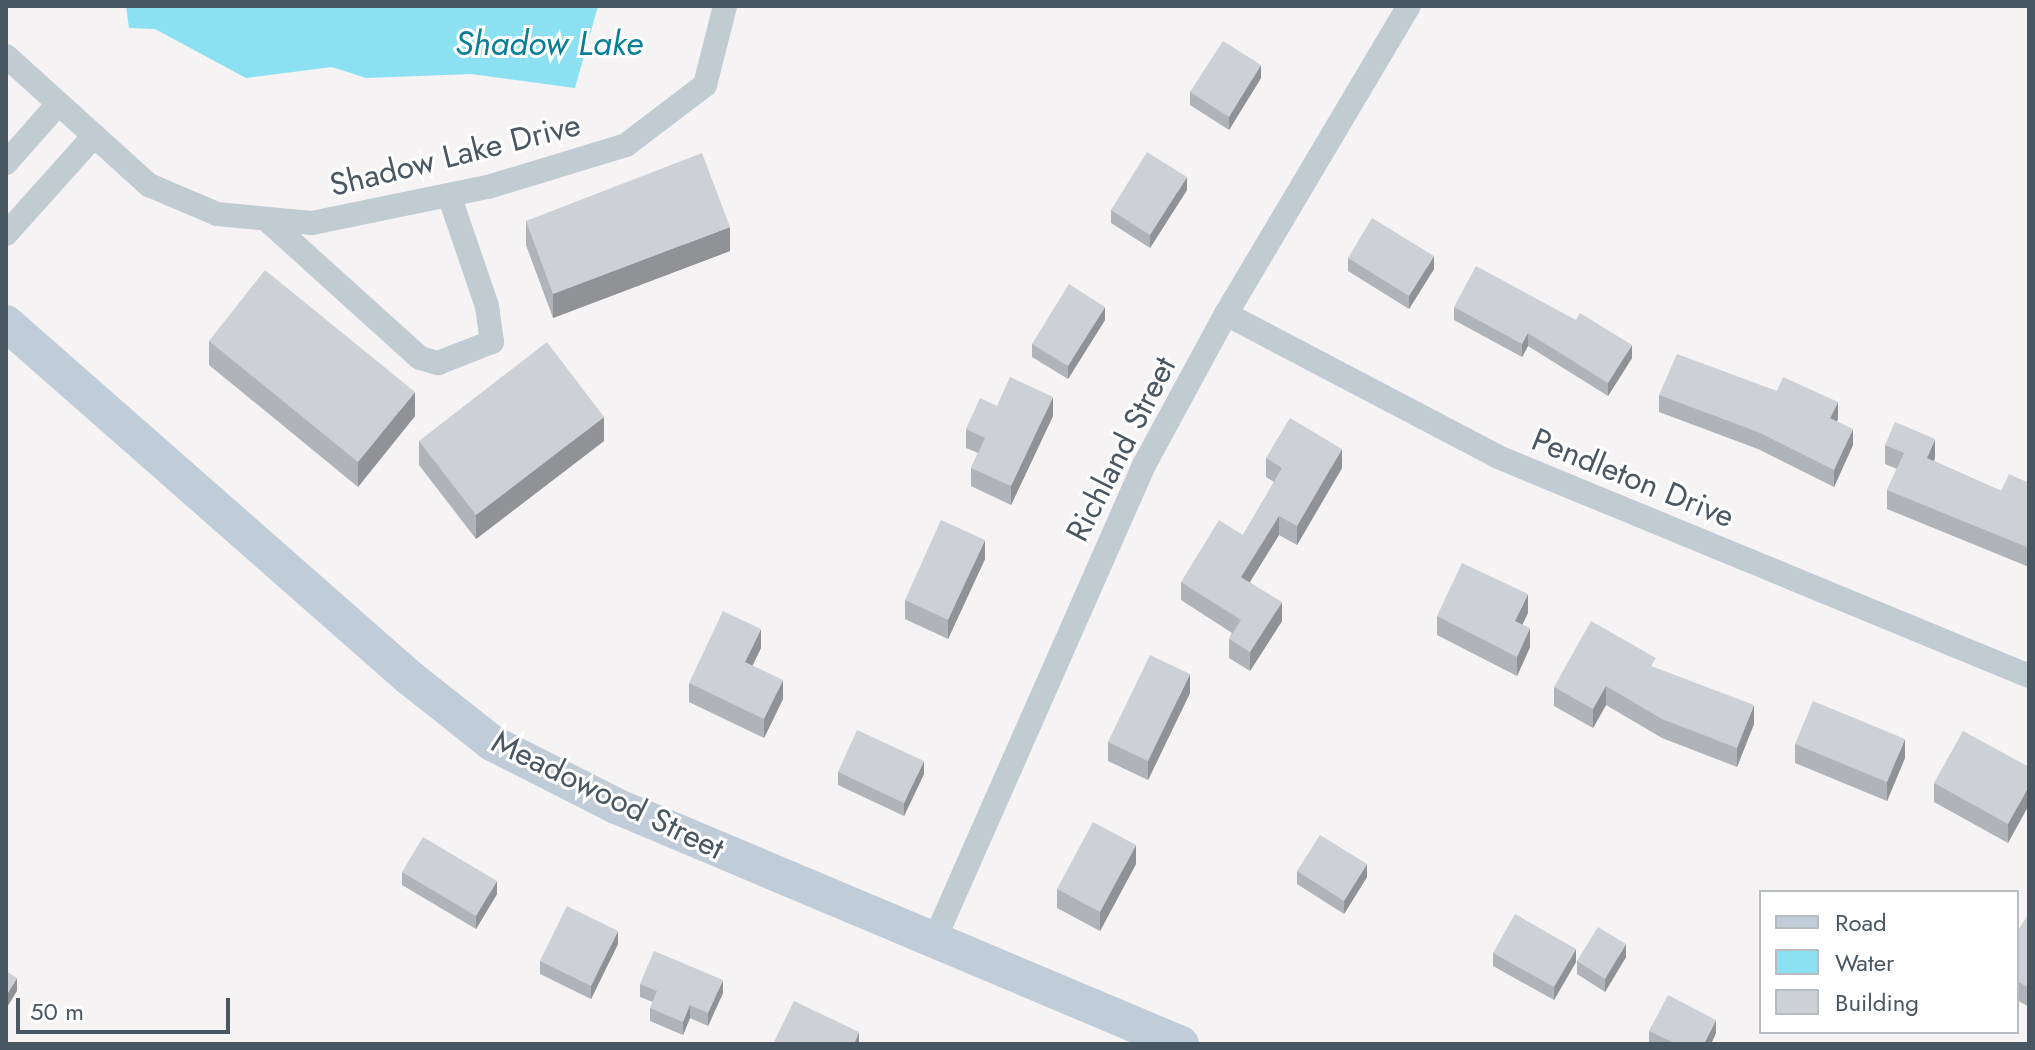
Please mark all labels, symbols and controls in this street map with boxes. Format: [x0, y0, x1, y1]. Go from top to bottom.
water label: Shadow Lake [455, 24, 643, 64]
street label: Shadow Lake Drive [326, 105, 584, 205]
street label: Richland Street [1058, 350, 1184, 548]
street label: Pendleton Drive [1526, 420, 1740, 536]
street label: Meadowood Street [486, 722, 730, 868]
legend [1759, 890, 2019, 1034]
text: Road [1835, 905, 1887, 940]
text: Water [1835, 945, 1894, 980]
scale bar [20, 982, 234, 1032]
text: Building [1835, 985, 1919, 1020]
text: 50 m [30, 994, 84, 1029]

